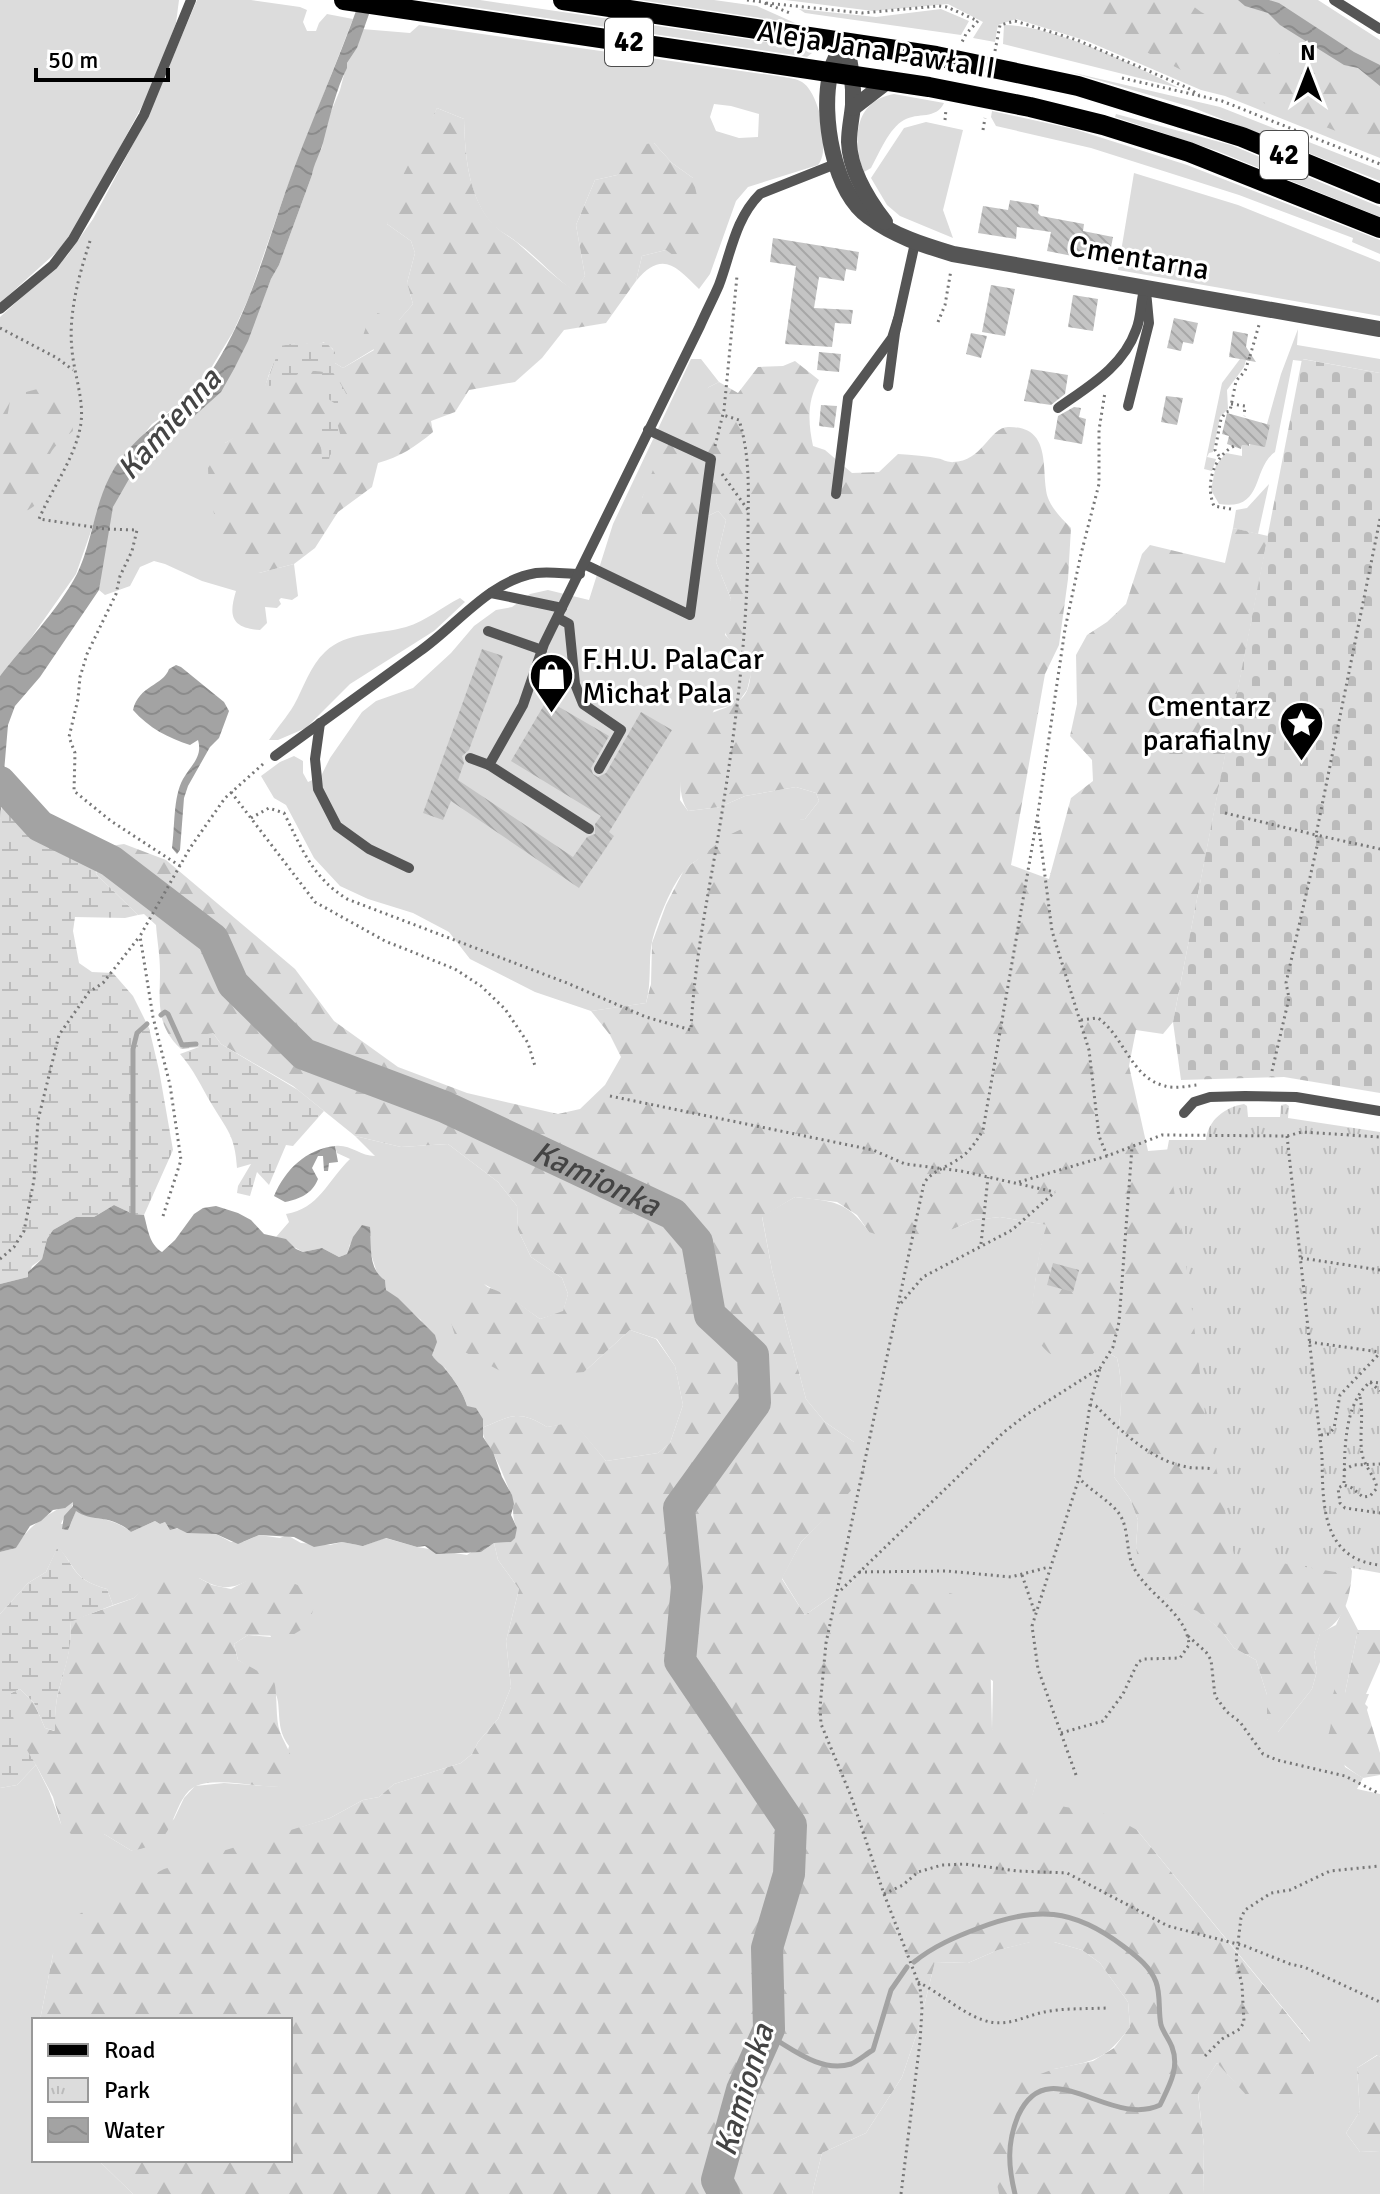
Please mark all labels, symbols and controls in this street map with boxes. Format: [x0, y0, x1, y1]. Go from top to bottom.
street label: Aleja Jana Pawła II [755, 13, 997, 87]
road number: 42 [605, 18, 653, 66]
scale bar [36, 32, 168, 82]
north arrow [1268, 32, 1348, 112]
text: N [1300, 39, 1316, 66]
text: 50 m [48, 45, 98, 75]
road number: 42 [1260, 131, 1308, 179]
street label: Cmentarna [1066, 227, 1212, 289]
water label: Kamienna [109, 360, 230, 488]
place label: F.H.U. PalaCar Michał Pala [582, 641, 764, 712]
shop icon: F.H.U. PalaCar Michał Pala [527, 652, 575, 715]
place label: Cmentarz parafialny [1143, 688, 1271, 759]
place icon: Cmentarz parafialny [1278, 699, 1326, 762]
water label: Kamionka [527, 1132, 667, 1225]
legend [32, 2018, 292, 2162]
water label: Kamionka [705, 2019, 783, 2161]
text: Road [104, 2035, 155, 2065]
text: Park [104, 2075, 150, 2105]
text: Water [104, 2115, 165, 2145]

